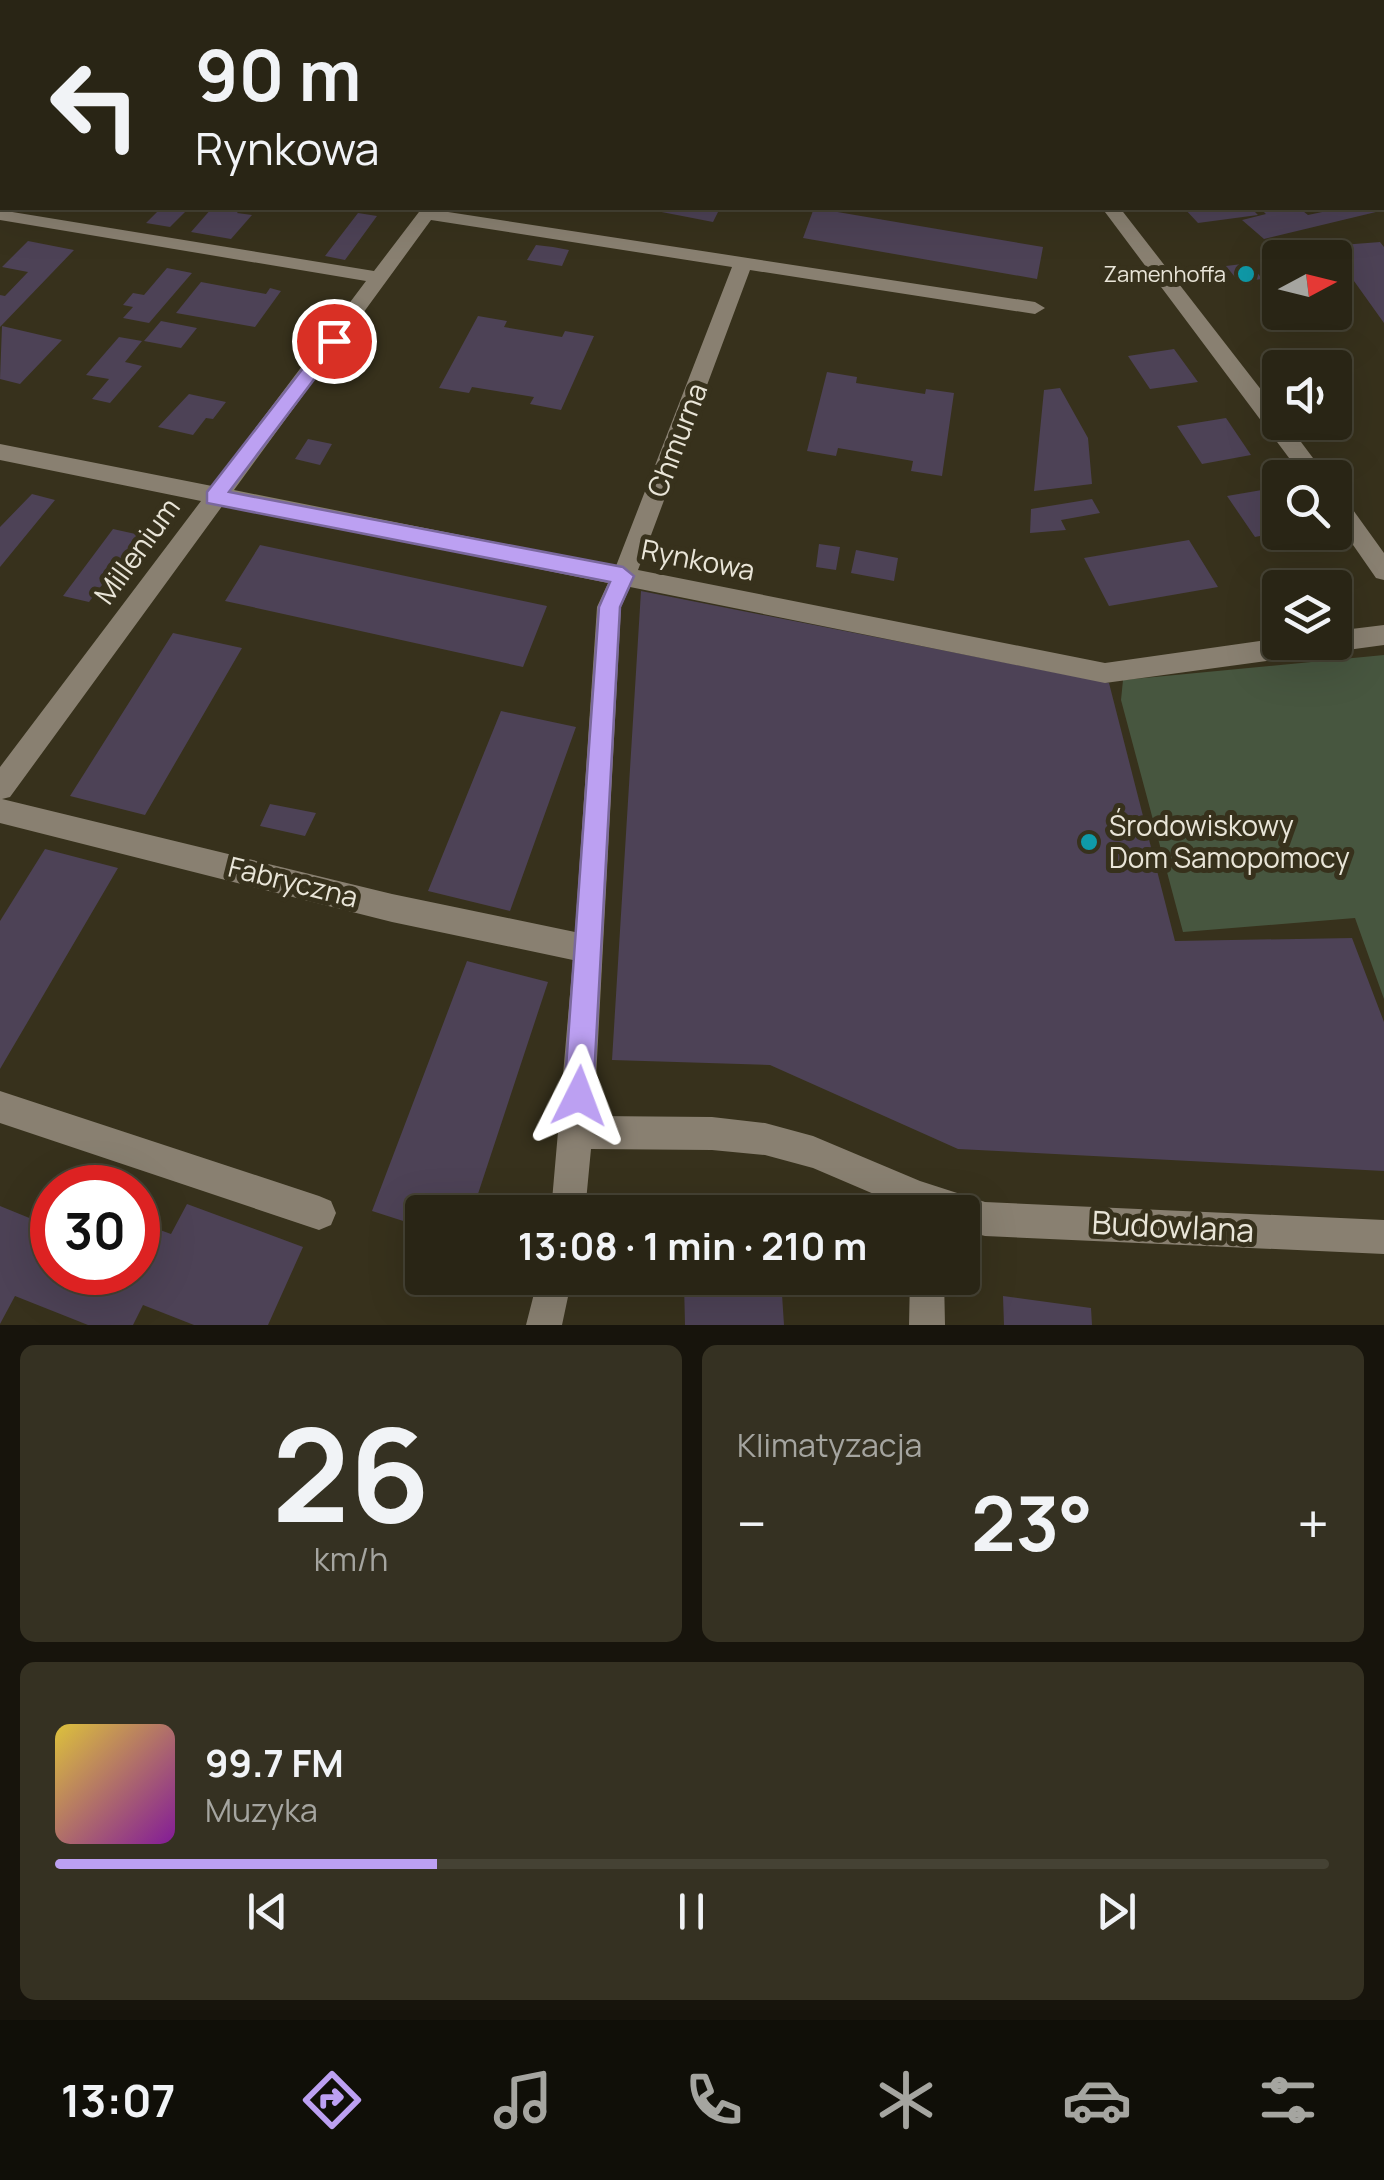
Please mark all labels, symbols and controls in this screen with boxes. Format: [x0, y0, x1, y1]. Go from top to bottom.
text: 90 m [195, 26, 362, 122]
icon: left [30, 40, 160, 170]
text: Rynkowa [195, 117, 380, 179]
north arrow [1262, 240, 1352, 330]
map controls [1262, 240, 1352, 660]
place label: Zamenhoffa [1104, 259, 1226, 289]
marker: Zamenhoffa [1235, 263, 1257, 285]
pin [292, 299, 377, 384]
icon: arrive [307, 314, 362, 369]
button: sound [1262, 350, 1352, 440]
street label: Chmurna [637, 377, 715, 502]
button: search [1262, 460, 1352, 550]
street label: Millenium [85, 490, 188, 611]
street label: Rynkowa [638, 529, 758, 589]
button: layers [1262, 570, 1352, 660]
place label: Środowiskowy Dom Samopomocy [1109, 806, 1350, 876]
marker: Środowiskowy Dom Samopomocy [1078, 831, 1100, 853]
street label: Fabryczna [224, 847, 362, 915]
position arrow [527, 1044, 631, 1148]
speed limit sign: 30 [30, 1165, 160, 1295]
street label: Budowlana [1091, 1200, 1255, 1252]
text: 13:08 · 1 min · 210 m [518, 1219, 867, 1271]
text: 26 [272, 1383, 430, 1561]
text: Klimatyzacja [737, 1423, 922, 1467]
text: 23° [971, 1471, 1093, 1574]
text: − [737, 1485, 767, 1561]
text: + [1297, 1485, 1329, 1561]
text: km/h [314, 1537, 388, 1581]
text: 99.7 FM [205, 1736, 344, 1788]
text: Muzyka [205, 1788, 318, 1832]
icon: previous [240, 1884, 295, 1939]
icon: pause [664, 1884, 719, 1939]
icon: next [1089, 1884, 1144, 1939]
icon: directions [297, 2065, 367, 2135]
icon: music [488, 2065, 558, 2135]
icon: phone [679, 2065, 749, 2135]
icon: climate [871, 2065, 941, 2135]
icon: car [1062, 2065, 1132, 2135]
icon: filters [1253, 2065, 1323, 2135]
text: 13:07 [61, 2069, 176, 2131]

